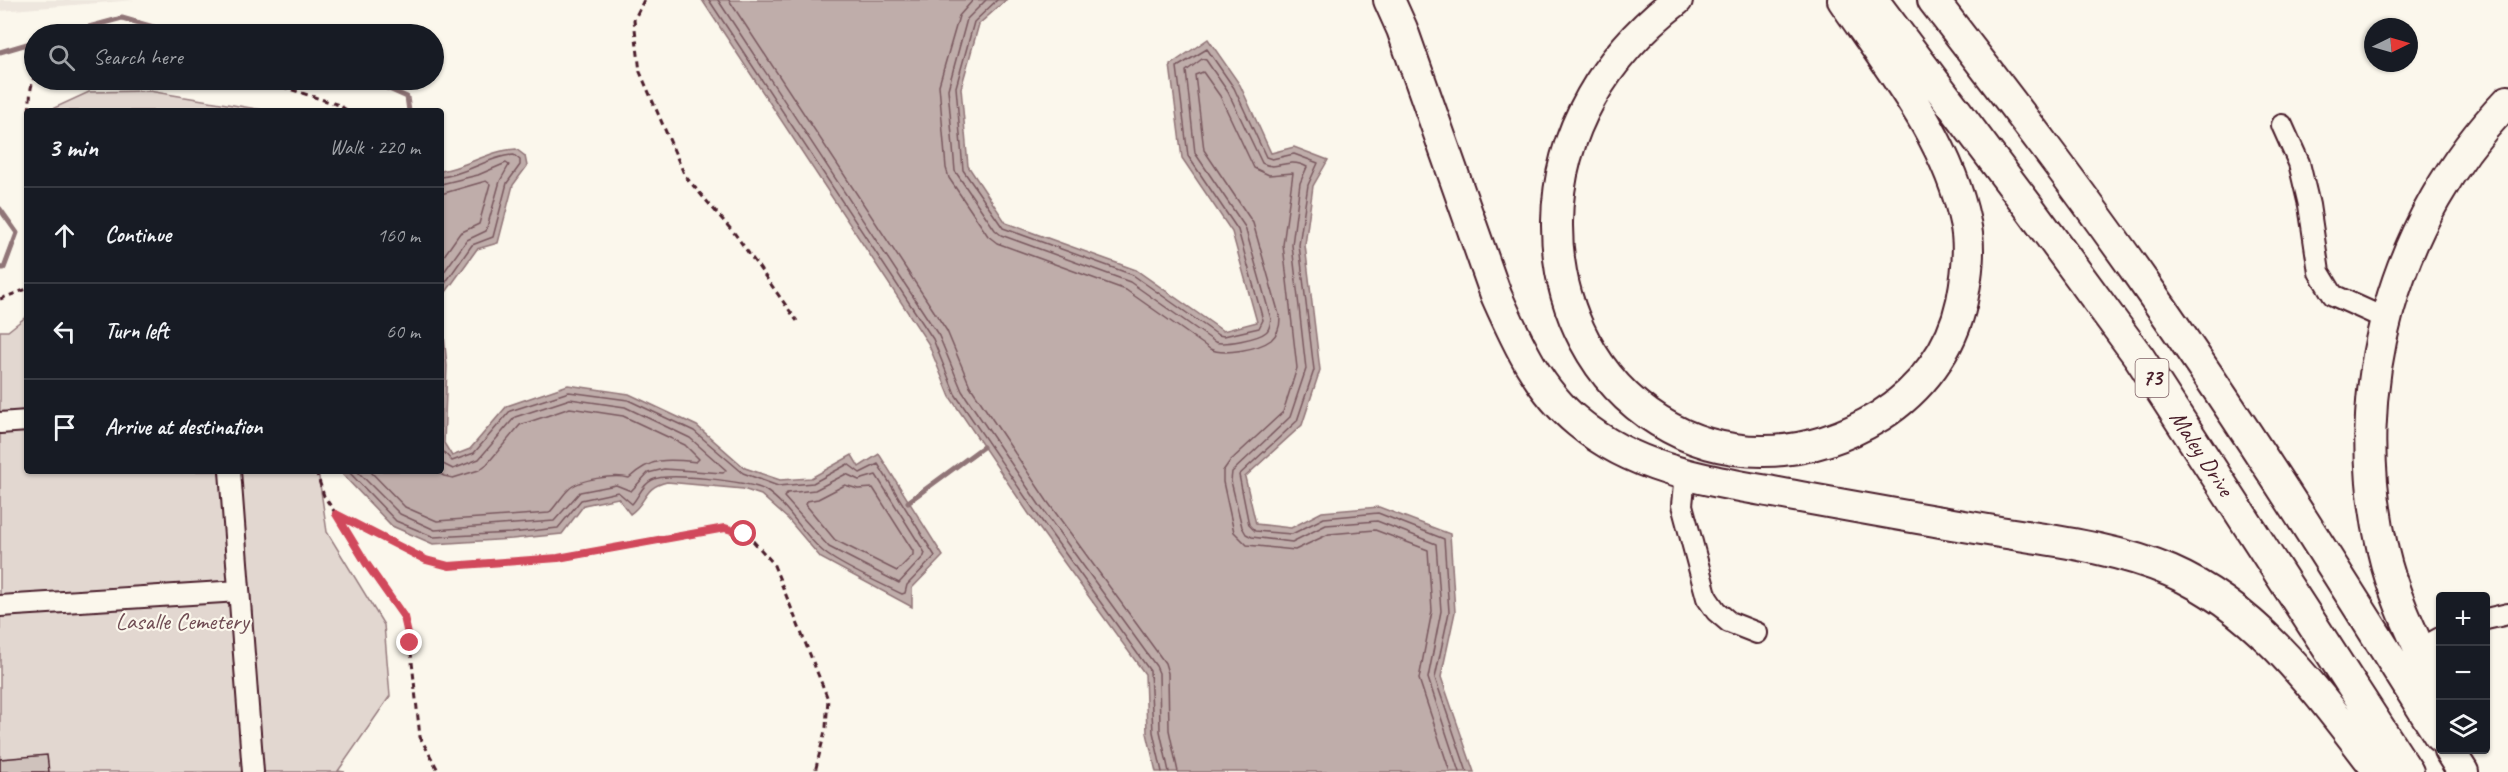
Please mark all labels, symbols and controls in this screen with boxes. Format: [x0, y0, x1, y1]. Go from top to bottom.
north arrow [2364, 18, 2418, 72]
search box [24, 24, 444, 90]
icon: search [45, 41, 78, 74]
text: Search here [93, 43, 183, 71]
text: 3 min [48, 131, 98, 164]
text: Walk · 220 m [330, 135, 420, 160]
icon: ahead [48, 219, 81, 252]
text: Continue [105, 221, 171, 249]
text: 160 m [377, 223, 420, 248]
icon: left [48, 315, 81, 348]
text: Turn left [105, 317, 169, 345]
text: 60 m [386, 319, 420, 344]
road number: 73 [2136, 359, 2168, 397]
street label: Maley Drive [2163, 404, 2242, 503]
icon: arrive [48, 411, 81, 444]
text: Arrive at destination [105, 413, 262, 441]
route start [730, 520, 756, 546]
map controls [2436, 592, 2490, 754]
button: + [2436, 592, 2490, 646]
park label: Lasalle Cemetery [115, 606, 250, 636]
route end [396, 629, 422, 655]
button: − [2436, 646, 2490, 700]
button: layers [2436, 700, 2490, 754]

